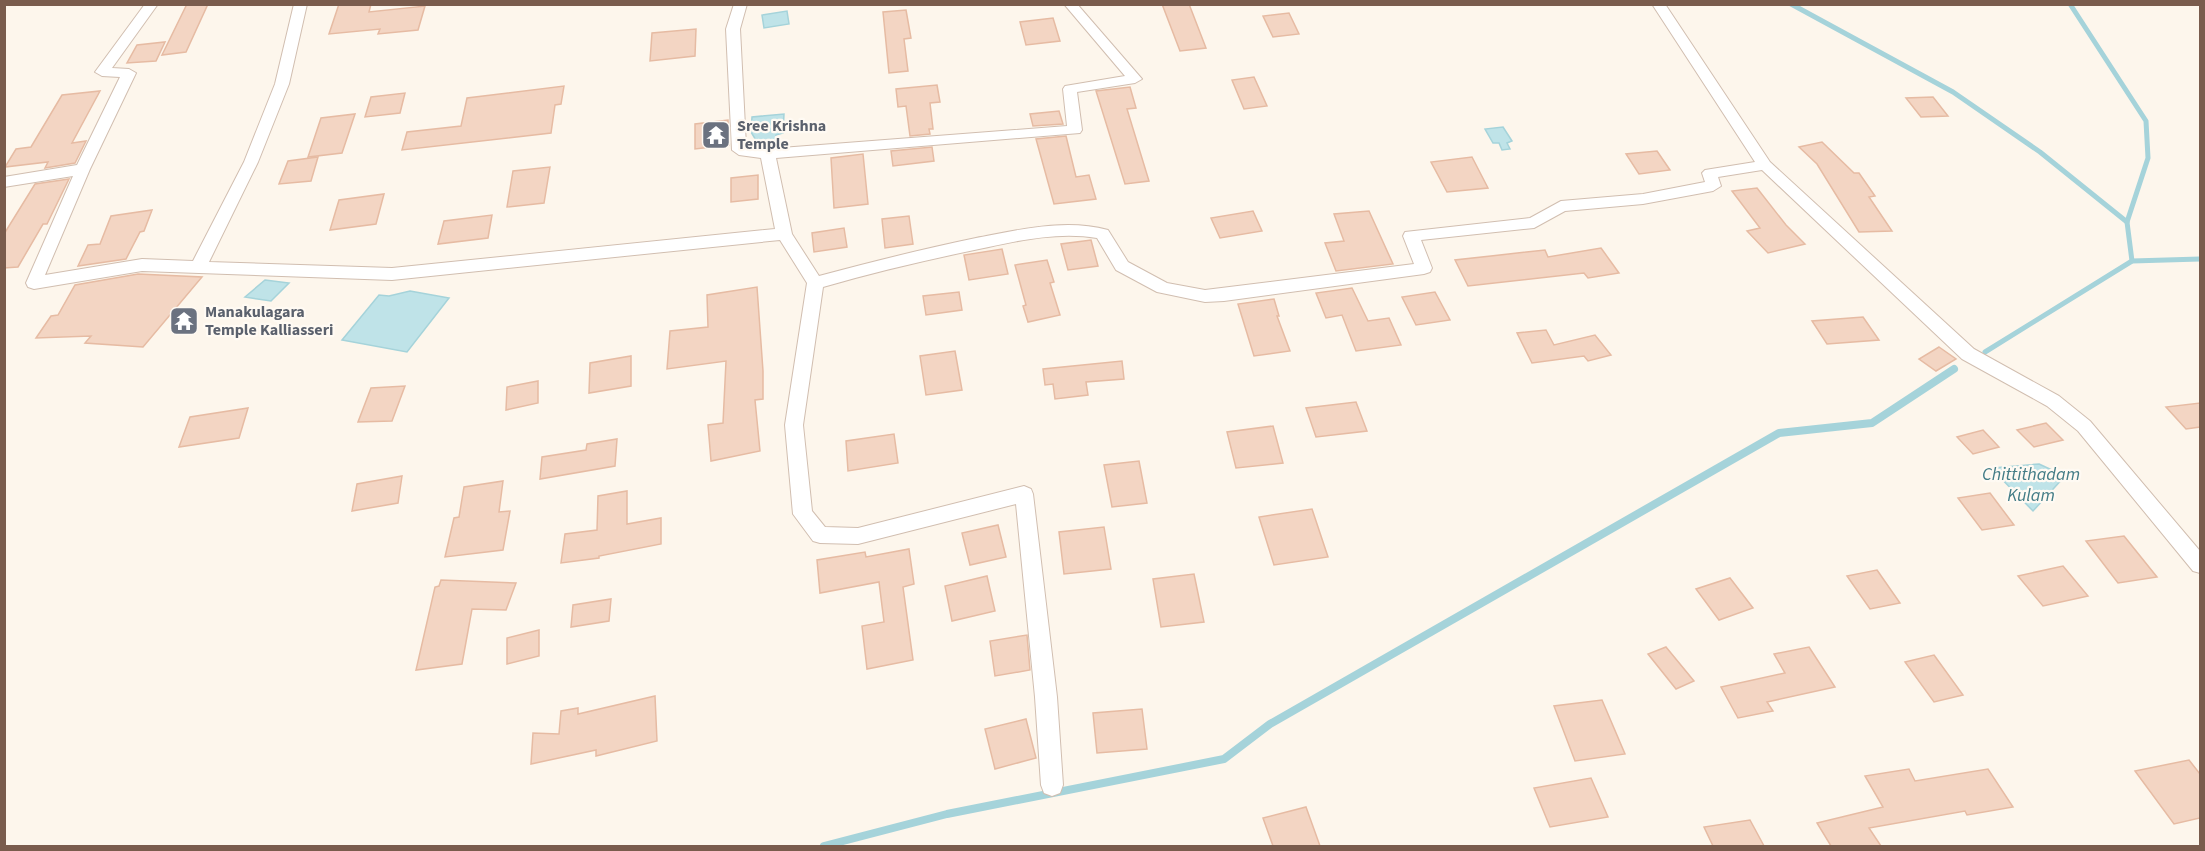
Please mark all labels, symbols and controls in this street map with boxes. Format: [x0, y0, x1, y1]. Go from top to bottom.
place label: Sree Krishna Temple [737, 115, 826, 155]
temple icon: Sree Krishna Temple [700, 119, 732, 151]
place label: Manakulagara Temple Kalliasseri [205, 301, 333, 341]
temple icon: Manakulagara Temple Kalliasseri [168, 305, 200, 337]
water label: Chittithadam Kulam [1982, 462, 2080, 508]

